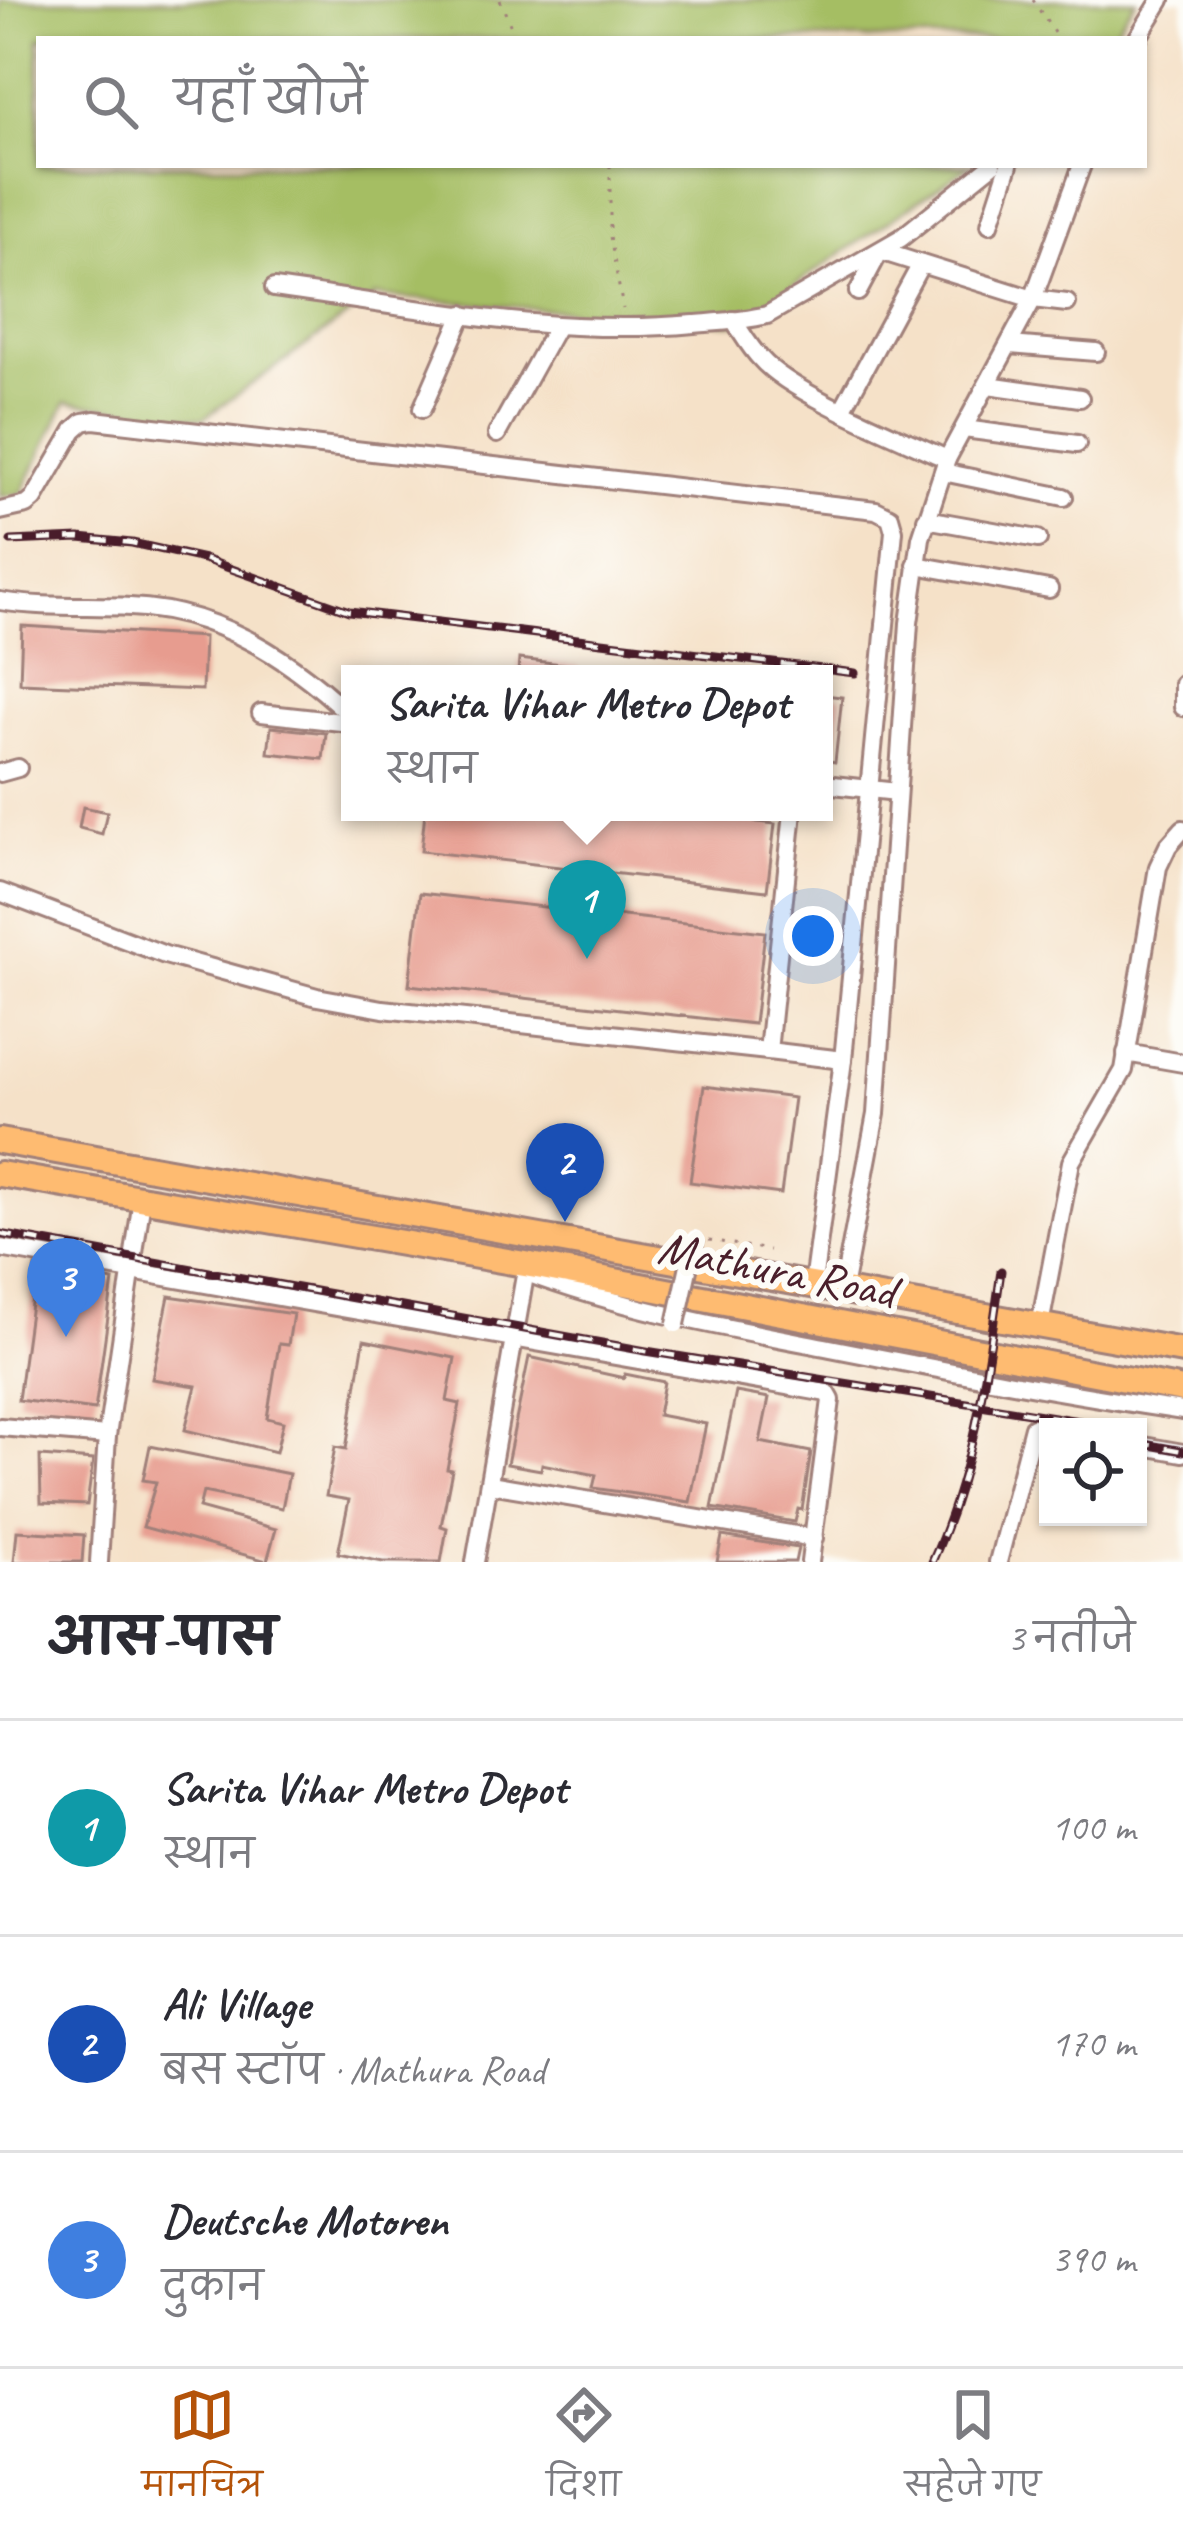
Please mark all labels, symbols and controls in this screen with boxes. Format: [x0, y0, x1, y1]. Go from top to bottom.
search box [36, 36, 1147, 168]
icon: search [78, 69, 144, 135]
text: यहाँ खोजें [174, 71, 367, 128]
popup [341, 665, 833, 821]
text: Sarita Vihar Metro Depot [385, 675, 789, 732]
text: स्थान [385, 745, 477, 794]
pin: 1 [548, 860, 626, 959]
your location [783, 906, 843, 966]
pin: 2 [526, 1123, 604, 1222]
street label: Mathura Road [653, 1217, 907, 1323]
pin: 3 [27, 1238, 105, 1337]
map controls [1039, 1418, 1147, 1526]
button: locate [1039, 1418, 1147, 1526]
text: आस-पास [48, 1605, 277, 1669]
text: 3 नतीजे [1007, 1614, 1135, 1663]
text: Sarita Vihar Metro Depot [162, 1760, 567, 1817]
text: 1 [78, 1803, 96, 1852]
text: 100 m [1051, 1803, 1135, 1852]
text: स्थान [162, 1830, 254, 1879]
text: Ali Village [162, 1976, 310, 2033]
text: 2 [78, 2019, 96, 2068]
text: 170 m [1051, 2019, 1135, 2068]
text: बस स्टॉप · Mathura Road [162, 2046, 545, 2095]
text: Deutsche Motoren [162, 2192, 448, 2249]
text: 3 [78, 2235, 96, 2284]
text: 390 m [1051, 2235, 1135, 2284]
text: दुकान [162, 2262, 263, 2311]
tab: मानचित्र [142, 2382, 263, 2521]
tab: दिशा [546, 2382, 621, 2521]
tab: सहेजे गए [905, 2382, 1041, 2521]

